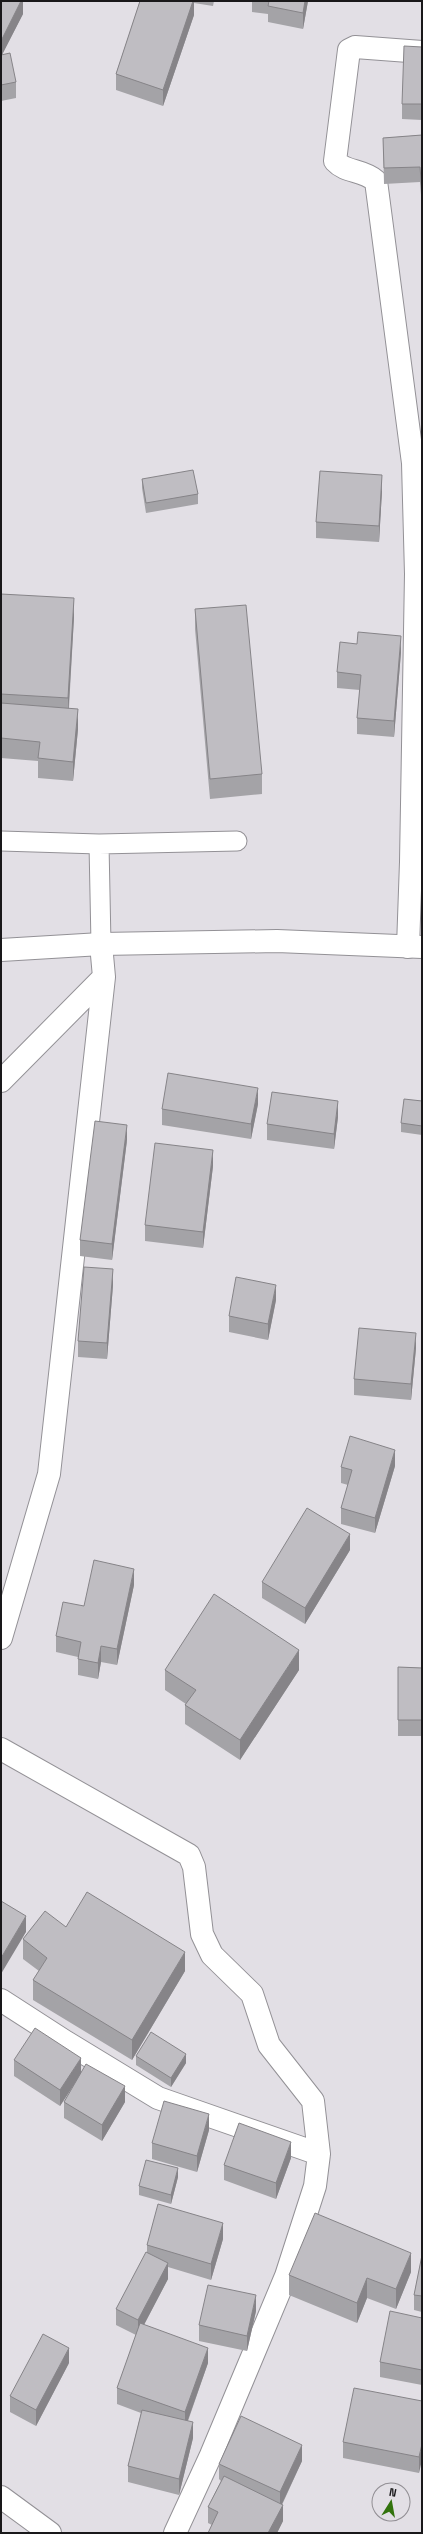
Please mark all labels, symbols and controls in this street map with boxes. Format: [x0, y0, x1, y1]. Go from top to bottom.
north arrow [371, 2482, 411, 2522]
text: N [388, 2485, 398, 2500]

